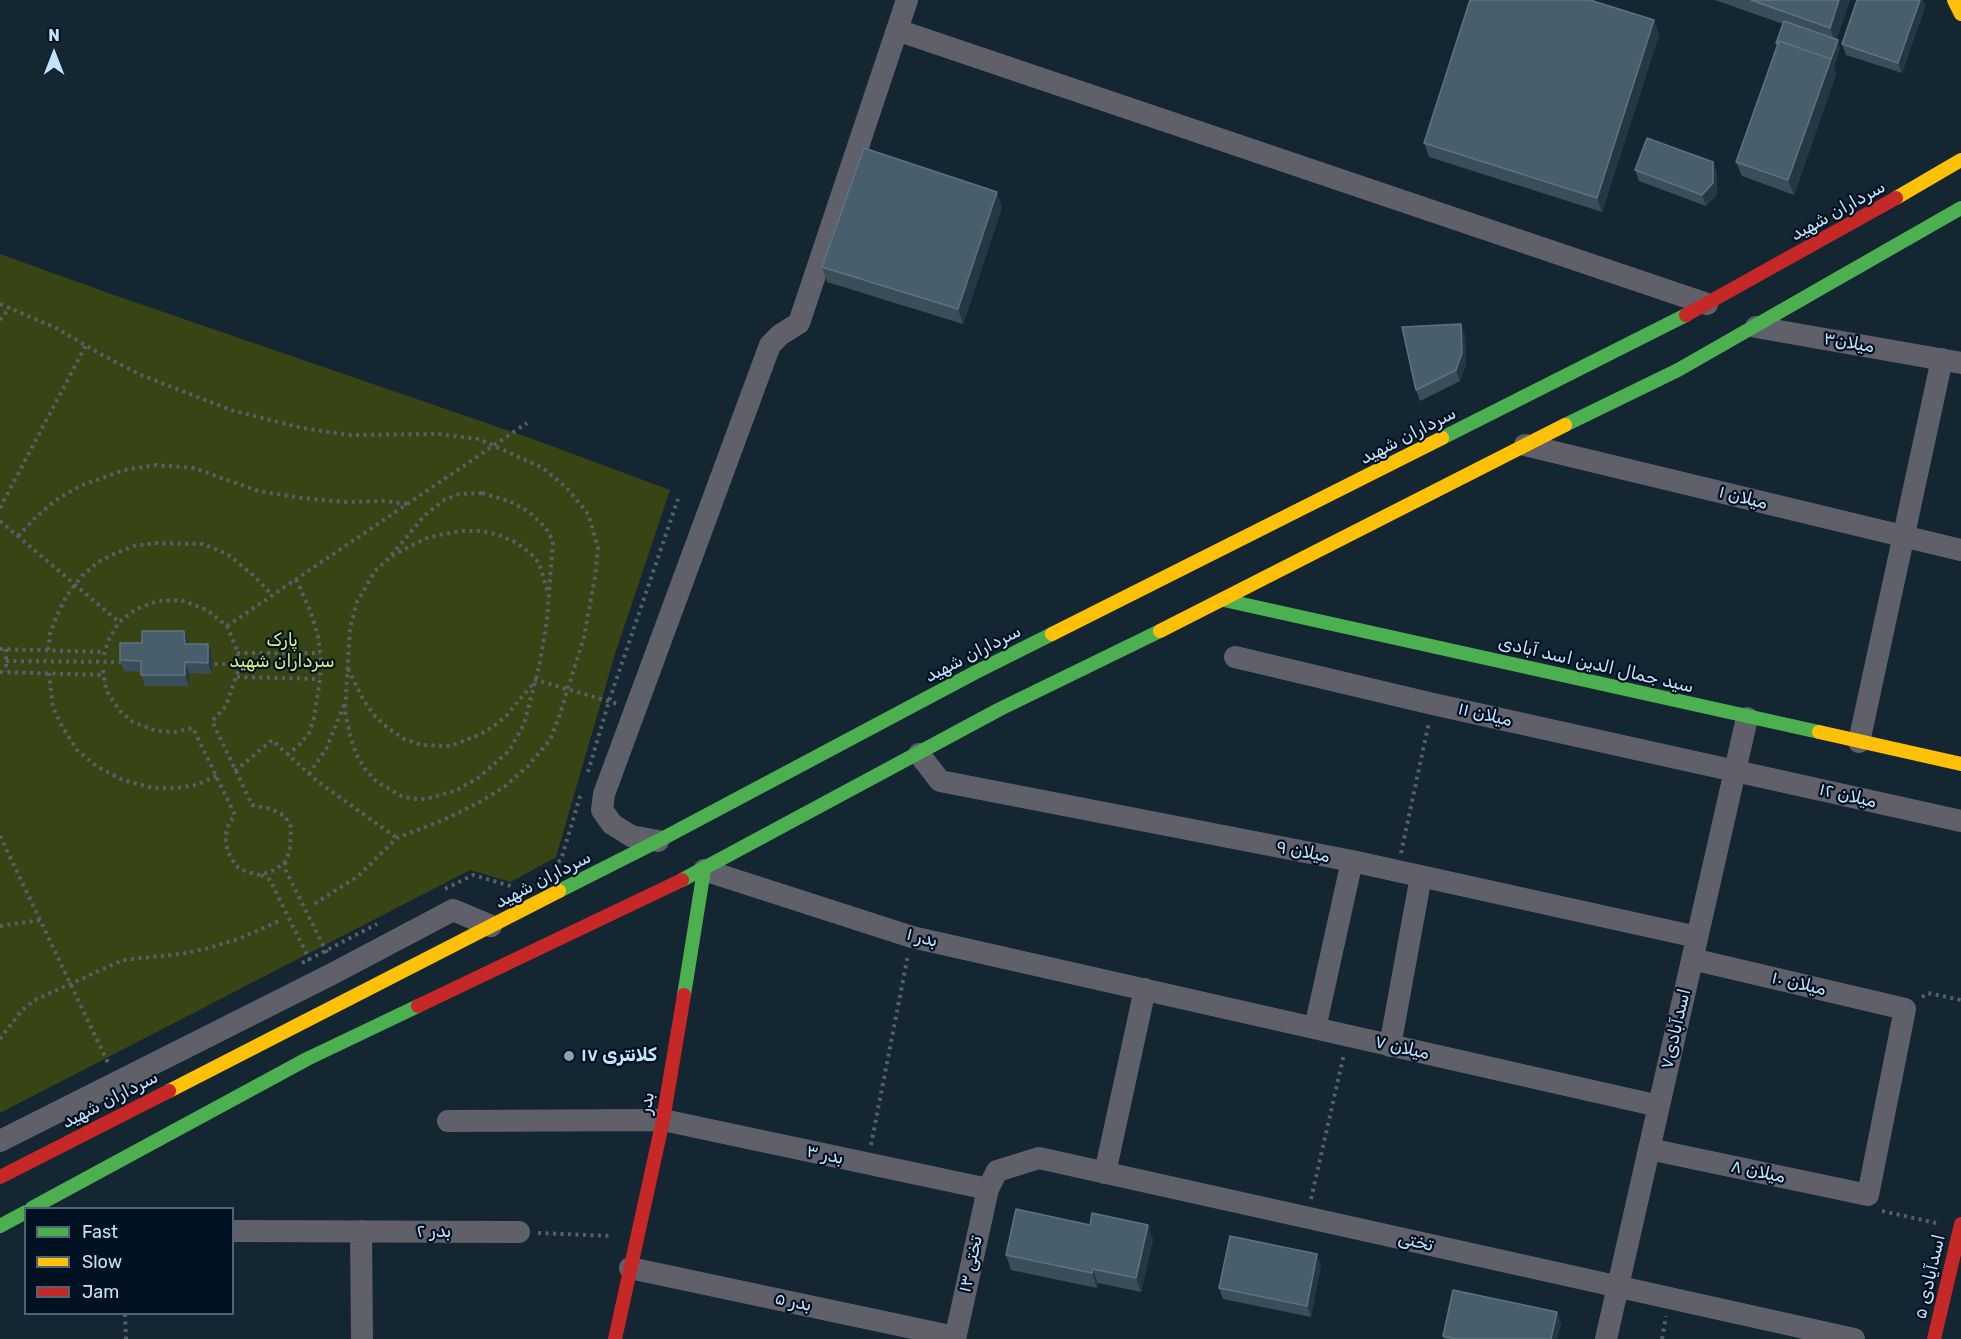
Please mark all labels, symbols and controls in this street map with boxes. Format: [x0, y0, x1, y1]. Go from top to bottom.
north arrow [24, 24, 84, 84]
text: N [48, 26, 60, 45]
street label: سرداران شهید [1787, 176, 1889, 246]
street label: میلان۳ [1822, 328, 1876, 358]
street label: سرداران شهید [1356, 402, 1460, 470]
street label: میلان ۱ [1716, 482, 1770, 514]
street label: سرداران شهید [921, 620, 1025, 688]
park label: پارک سرداران شهید [229, 630, 335, 672]
street label: سید جمال الدین اسد آبادی [1496, 632, 1696, 698]
street label: میلان ۱۱ [1456, 698, 1514, 732]
street label: میلان ۱۲ [1817, 779, 1879, 813]
street label: میلان ۹ [1274, 836, 1332, 868]
street label: سرداران شهید [491, 846, 595, 914]
street label: بدر ۱ [904, 924, 940, 952]
street label: میلان ۱۰ [1770, 967, 1828, 1001]
street label: اسدآبادی۷ [1656, 986, 1696, 1072]
street label: میلان ۷ [1373, 1031, 1431, 1065]
place label: کلانتری ۱۷ [581, 1045, 657, 1067]
marker: کلانتری ۱۷ [562, 1049, 576, 1063]
street label: سرداران شهید [58, 1066, 162, 1134]
street label: بدر [634, 1091, 660, 1115]
street label: بدر ۳ [804, 1141, 846, 1169]
street label: میلان ۸ [1729, 1156, 1787, 1188]
legend [24, 1207, 234, 1315]
text: Fast [82, 1221, 118, 1243]
street label: بدر ۲ [417, 1221, 451, 1243]
street label: تختی [1396, 1227, 1436, 1257]
street label: اسدآیادی ۵ [1910, 1232, 1950, 1322]
street label: تختی ۱۳ [954, 1234, 988, 1294]
text: Slow [82, 1251, 122, 1273]
text: Jam [82, 1281, 119, 1303]
street label: بدر ۵ [773, 1288, 813, 1316]

